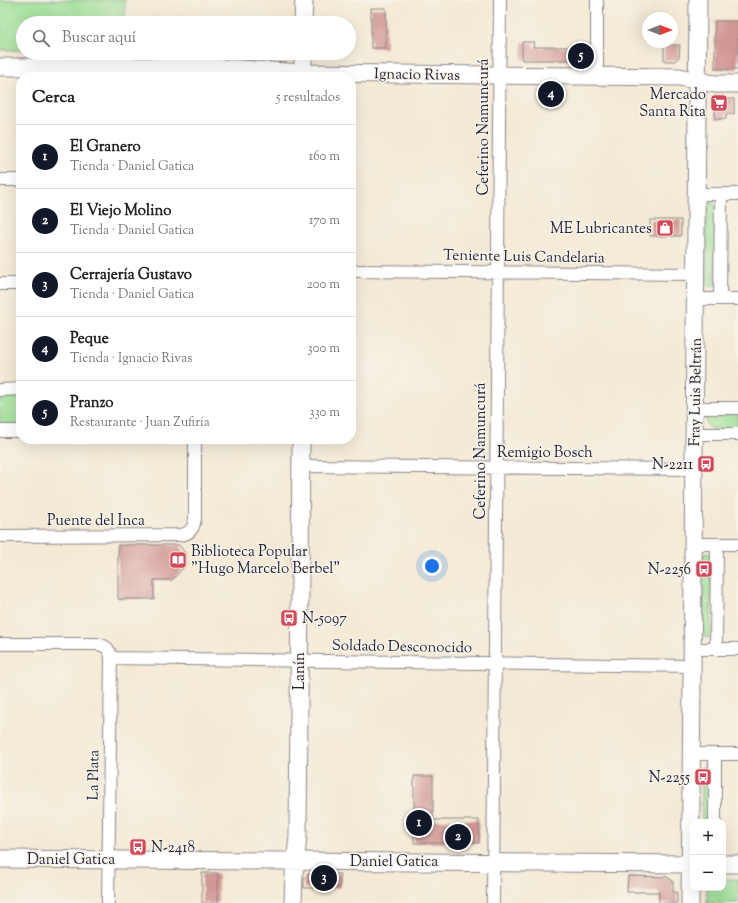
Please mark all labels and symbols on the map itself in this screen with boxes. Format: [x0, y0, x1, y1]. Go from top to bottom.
north arrow [642, 12, 678, 48]
pin: 5 [568, 41, 594, 71]
street label: Ceferino Namuncurá [474, 58, 495, 195]
street label: Ignacio Rivas [374, 64, 460, 87]
pin: 4 [538, 79, 564, 109]
place label: Mercado Santa Rita [639, 85, 706, 123]
supermarket icon: Mercado Santa Rita [709, 93, 729, 113]
shop icon: ME Lubricantes [655, 218, 675, 238]
place label: ME Lubricantes [550, 219, 652, 240]
street label: Teniente Luis Candelaria [443, 246, 605, 269]
street label: Fray Luis Beltrán [685, 337, 708, 447]
street label: Ceferino Namuncurá [471, 382, 492, 519]
street label: Remigio Bosch [497, 443, 593, 464]
bus stop icon: N-2211 [696, 454, 716, 474]
place label: N-2211 [652, 455, 693, 476]
street label: Puente del Inca [47, 511, 145, 532]
place label: Biblioteca Popular "Hugo Marcelo Berbel" [191, 542, 340, 580]
library icon: Biblioteca Popular "Hugo Marcelo Berbel" [168, 550, 188, 570]
your location [422, 556, 442, 576]
bus stop icon: N-2256 [694, 559, 714, 579]
place label: N-2256 [648, 560, 691, 581]
bus stop icon: N-5097 [279, 608, 299, 628]
place label: N-5097 [302, 609, 347, 630]
street label: Soldado Desconocido [332, 636, 472, 659]
street label: Lanín [290, 652, 311, 690]
street label: La Plata [84, 749, 105, 801]
bus stop icon: N-2255 [693, 767, 713, 787]
place label: N-2255 [649, 768, 690, 789]
pin: 1 [406, 808, 432, 838]
pin: 2 [445, 822, 471, 852]
bus stop icon: N-2418 [128, 837, 148, 857]
place label: N-2418 [151, 838, 195, 859]
street label: Daniel Gatica [27, 850, 115, 871]
street label: Daniel Gatica [350, 852, 438, 873]
pin: 3 [311, 863, 337, 893]

